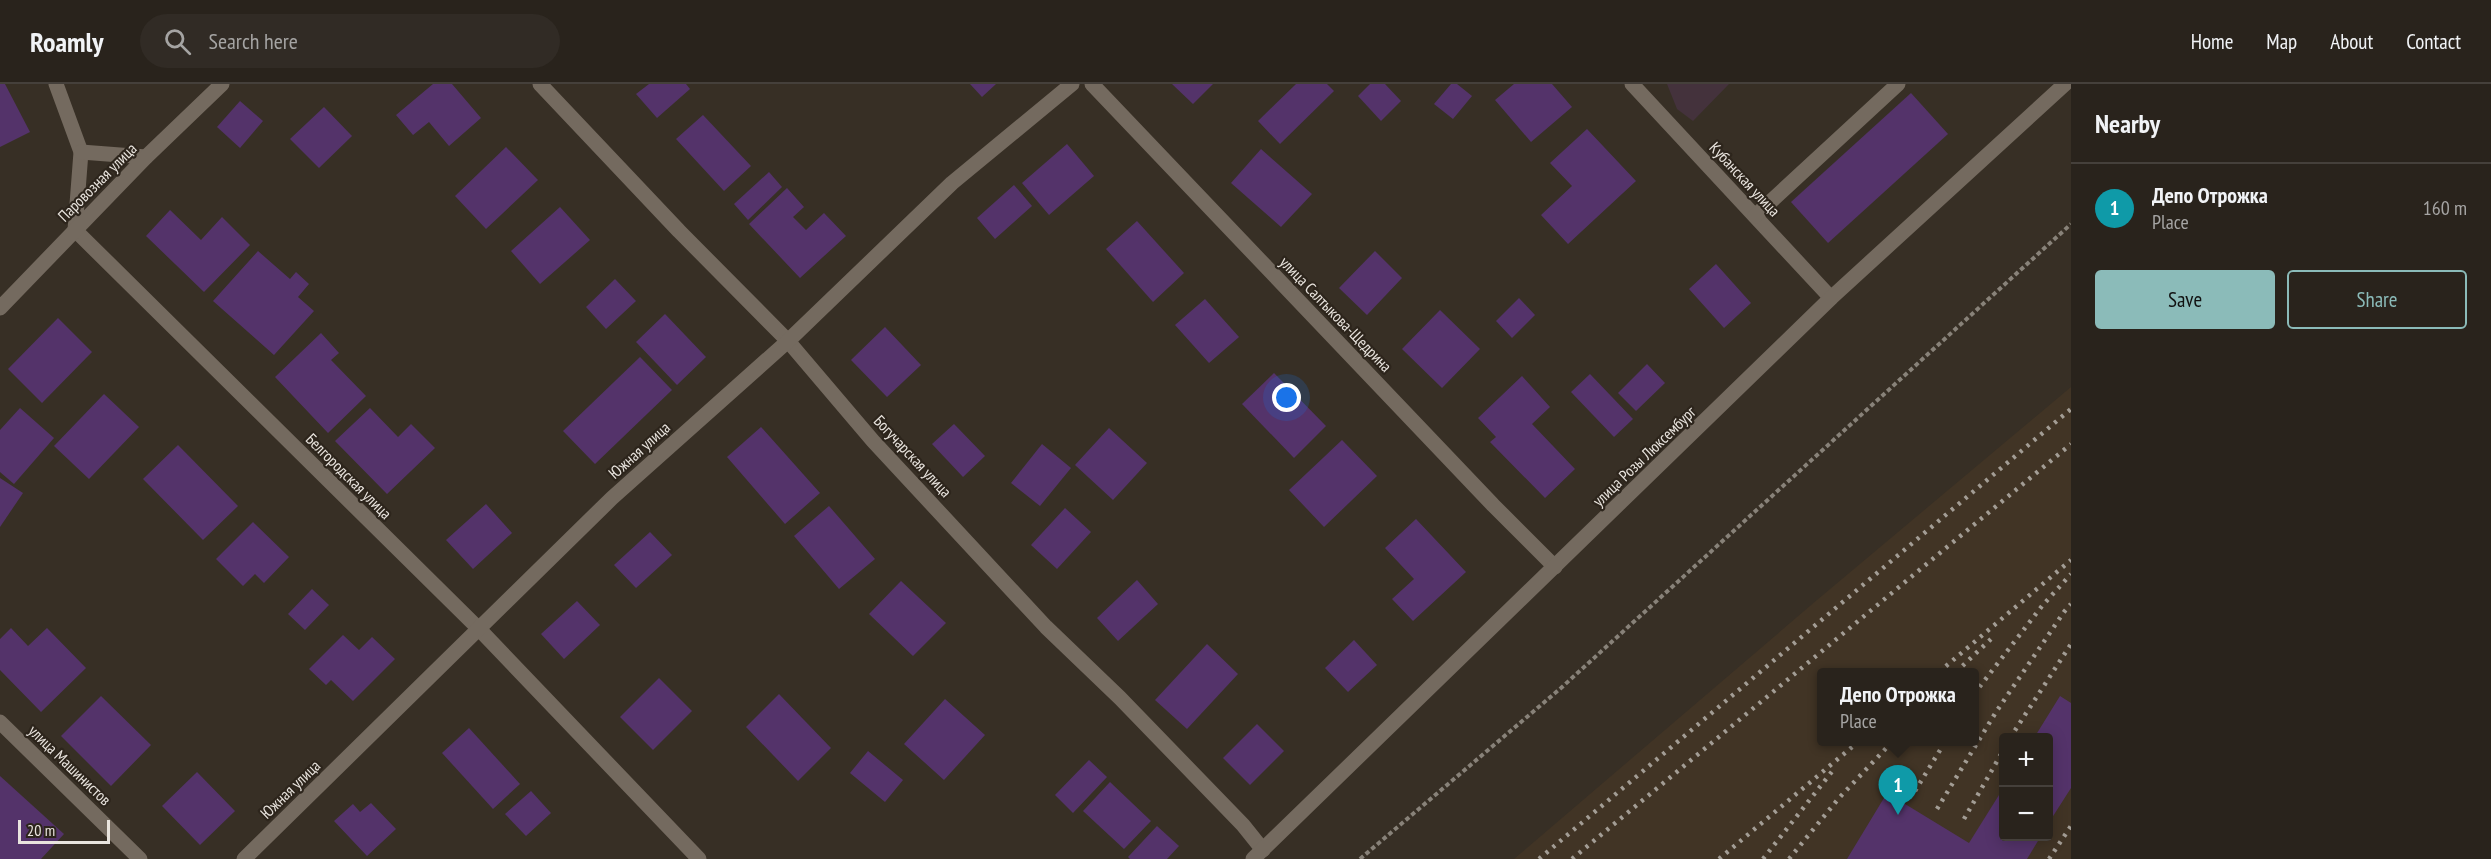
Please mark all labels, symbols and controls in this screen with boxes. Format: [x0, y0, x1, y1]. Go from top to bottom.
search box [140, 14, 560, 68]
text: Roamly [30, 23, 104, 60]
icon: search [161, 25, 194, 58]
text: Search here [209, 27, 298, 55]
text: Home [2191, 28, 2233, 55]
text: Map [2266, 28, 2297, 55]
text: About [2330, 28, 2373, 55]
text: Contact [2406, 28, 2461, 55]
text: Nearby [2095, 107, 2160, 140]
street label: Паровозная улица [53, 138, 141, 226]
street label: Кубанская улица [1705, 138, 1785, 220]
text: Депо Отрожка [2152, 181, 2268, 209]
text: 1 [2110, 195, 2119, 221]
text: 160 m [2423, 195, 2467, 221]
text: Place [2152, 209, 2189, 235]
street label: улица Салтыкова-Щедрина [1276, 252, 1396, 376]
button: Save [2095, 270, 2275, 329]
button: Share [2287, 270, 2467, 329]
your location [1272, 383, 1301, 412]
street label: улица Розы Люксембург [1588, 401, 1700, 510]
street label: Богучарская улица [870, 411, 956, 501]
street label: Южная улица [604, 417, 674, 483]
street label: Белгородская улица [302, 429, 396, 523]
popup [1817, 668, 1979, 746]
text: Депо Отрожка [1840, 680, 1956, 708]
text: Place [1840, 708, 1877, 734]
street label: улица Машинистов [25, 721, 115, 809]
map controls [1999, 733, 2053, 841]
button: + [1999, 733, 2053, 787]
street label: Южная улица [256, 755, 324, 823]
pin: 1 [1878, 766, 1918, 815]
button: − [1999, 787, 2053, 841]
scale bar [18, 817, 110, 844]
text: 20 m [27, 820, 55, 840]

